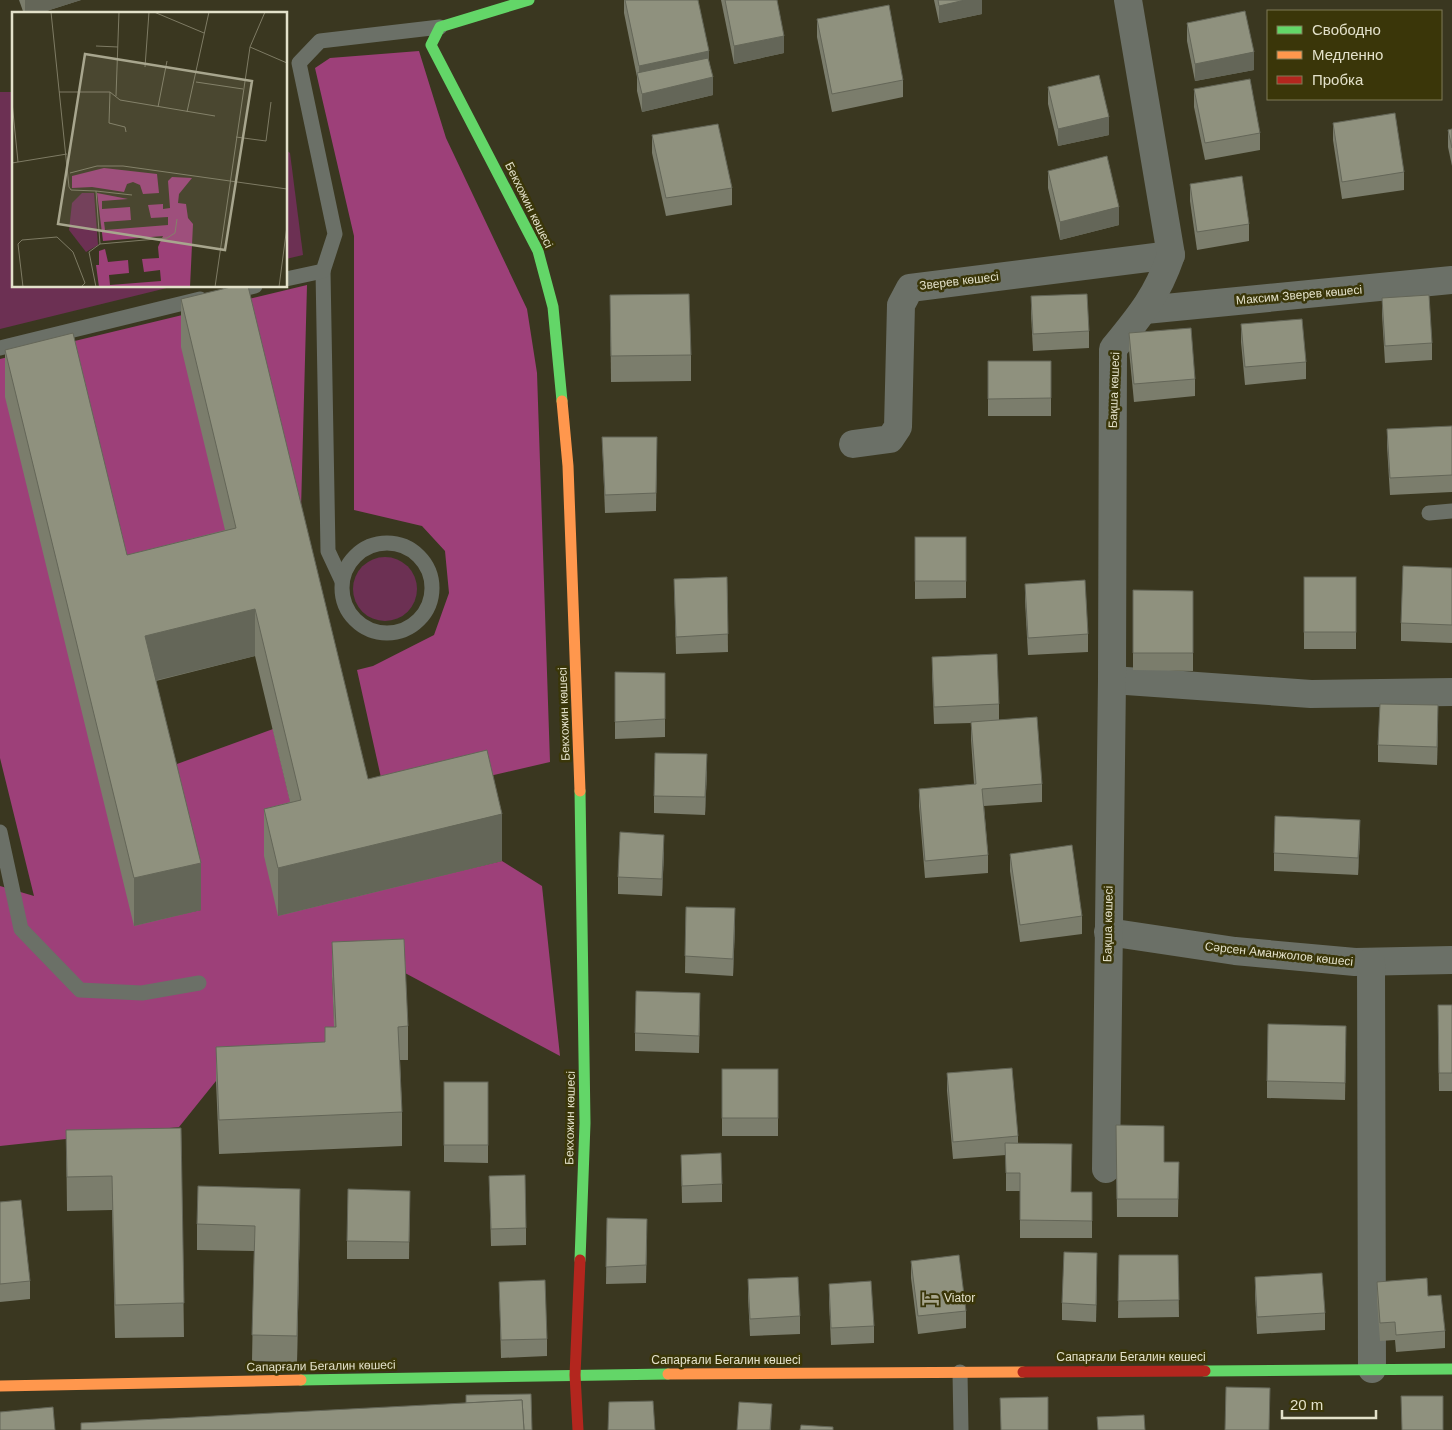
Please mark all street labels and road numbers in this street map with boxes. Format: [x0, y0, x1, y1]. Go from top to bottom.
street label: Бекхожин көшесі [502, 160, 556, 250]
street label: Зверев көшесі [918, 269, 1000, 293]
street label: Максим Зверев көшесі [1235, 283, 1363, 307]
street label: Бақша көшесі [1106, 352, 1122, 428]
street label: Бекхожин көшесі [555, 667, 573, 761]
street label: Бақша көшесі [1100, 886, 1116, 962]
street label: Сәрсен Аманжолов көшесі [1204, 939, 1354, 969]
street label: Бекхожин көшесі [562, 1071, 578, 1165]
street label: Сапарғали Бегалин көшесі [1056, 1350, 1206, 1364]
street label: Сапарғали Бегалин көшесі [651, 1353, 801, 1367]
street label: Сапарғали Бегалин көшесі [246, 1358, 396, 1374]

